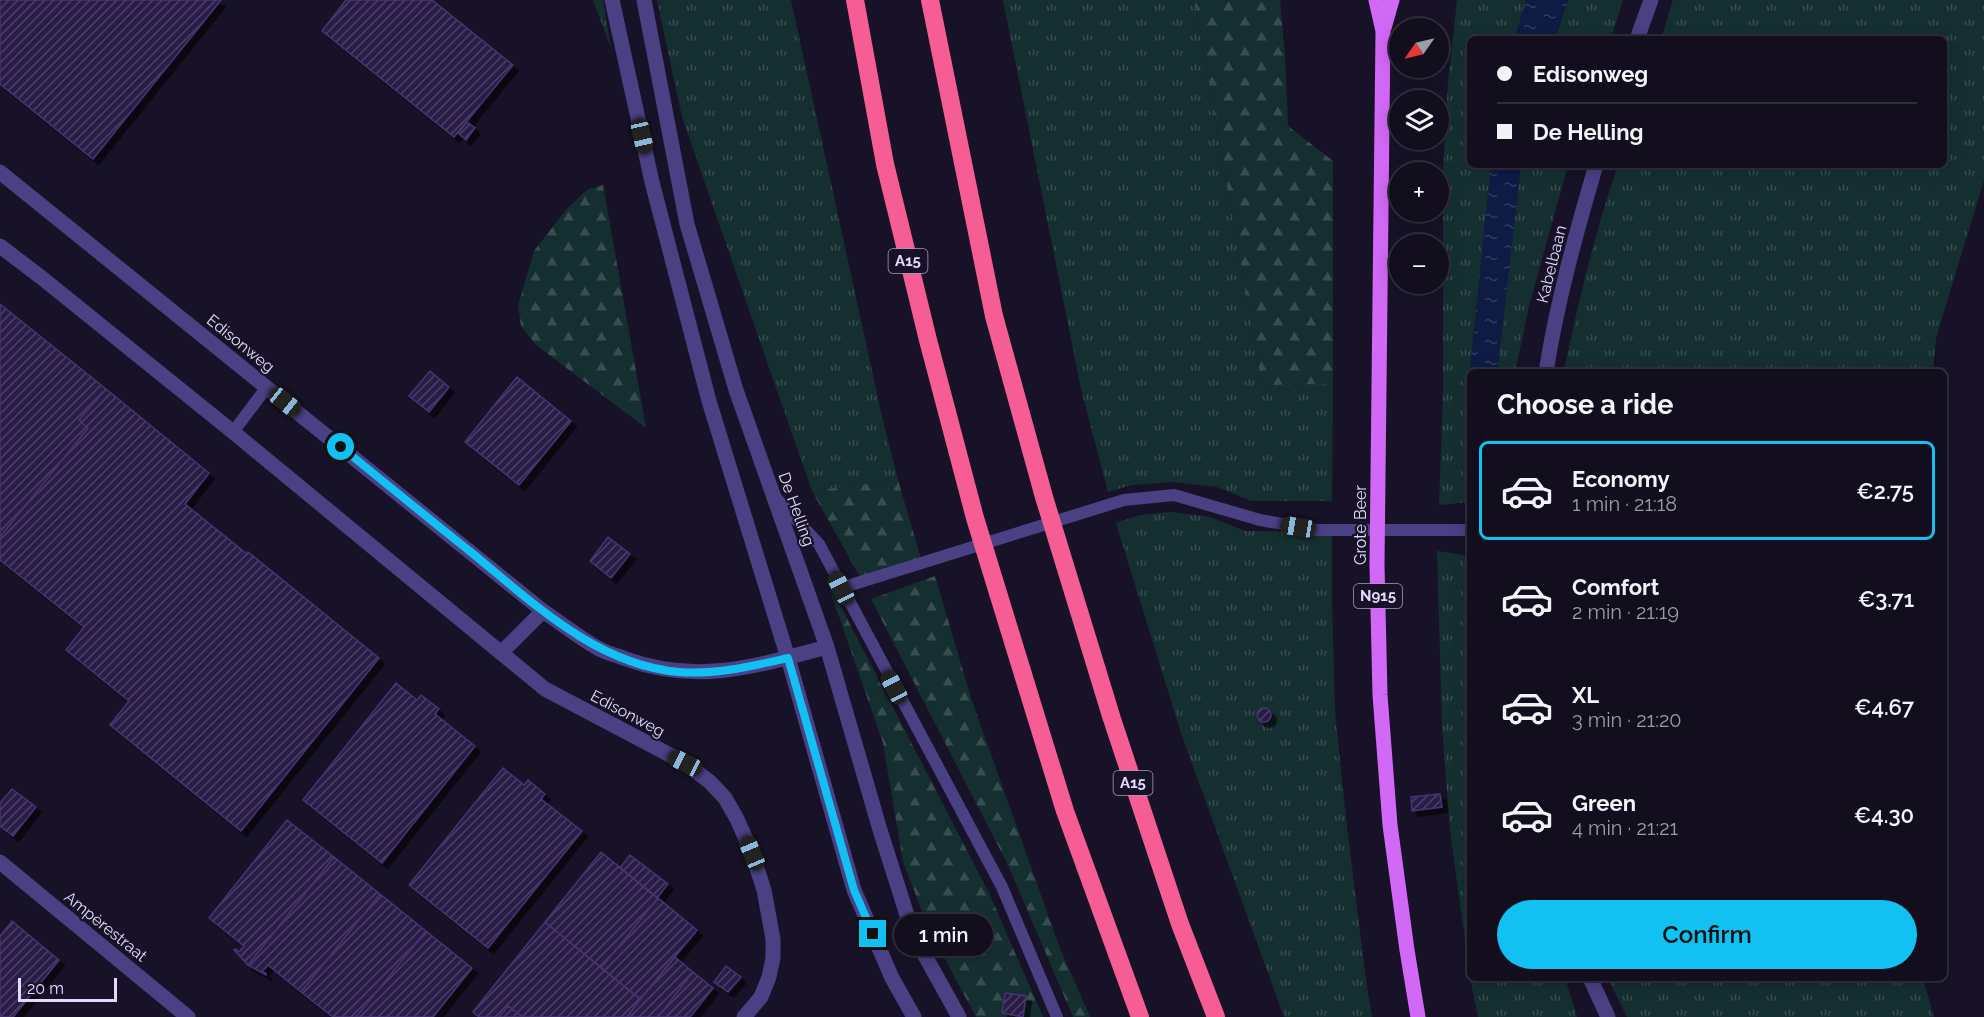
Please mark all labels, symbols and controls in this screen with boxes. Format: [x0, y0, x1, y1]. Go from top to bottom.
north arrow [1389, 18, 1449, 78]
map controls [1389, 18, 1449, 294]
text: Edisonweg [1533, 61, 1648, 87]
button: layers [1389, 90, 1449, 150]
car [629, 116, 655, 156]
text: De Helling [1533, 119, 1643, 145]
button: + [1389, 162, 1449, 222]
street label: Kabelbaan [1533, 223, 1570, 305]
button: − [1389, 234, 1449, 294]
road number: A15 [888, 249, 928, 273]
street label: Edisonweg [203, 310, 278, 376]
car [265, 384, 305, 420]
text: Choose a ride [1497, 389, 1673, 420]
route start [327, 433, 354, 460]
icon: car [1500, 464, 1554, 518]
text: Economy [1572, 466, 1670, 492]
street label: De Helling [774, 470, 819, 549]
text: €2.75 [1856, 478, 1914, 504]
street label: Grote Beer [1351, 485, 1370, 565]
text: 1 min · 21:18 [1572, 492, 1677, 516]
car [1279, 515, 1317, 539]
car [825, 568, 857, 608]
icon: car [1500, 572, 1554, 626]
text: Comfort [1572, 574, 1659, 600]
road number: N915 [1354, 584, 1402, 608]
text: €3.71 [1858, 586, 1914, 612]
text: 2 min · 21:19 [1572, 600, 1679, 624]
car [878, 667, 910, 707]
icon: car [1500, 680, 1554, 734]
text: XL [1572, 682, 1599, 708]
street label: Edisonweg [587, 686, 668, 741]
text: €4.67 [1854, 694, 1914, 720]
text: 3 min · 21:20 [1572, 708, 1682, 732]
car [665, 747, 705, 779]
road number: A15 [1114, 771, 1152, 795]
icon: car [1500, 788, 1554, 842]
text: Green [1572, 790, 1636, 816]
text: €4.30 [1854, 802, 1914, 828]
text: 4 min · 21:21 [1572, 816, 1678, 840]
car [737, 833, 767, 873]
street label: Ampèrestraat [60, 887, 151, 966]
button: Confirm [1497, 900, 1917, 969]
callout: 1 min [894, 913, 993, 955]
route end [859, 920, 886, 947]
text: 1 min [919, 923, 968, 947]
scale bar [18, 975, 117, 1002]
text: 20 m [27, 979, 64, 998]

